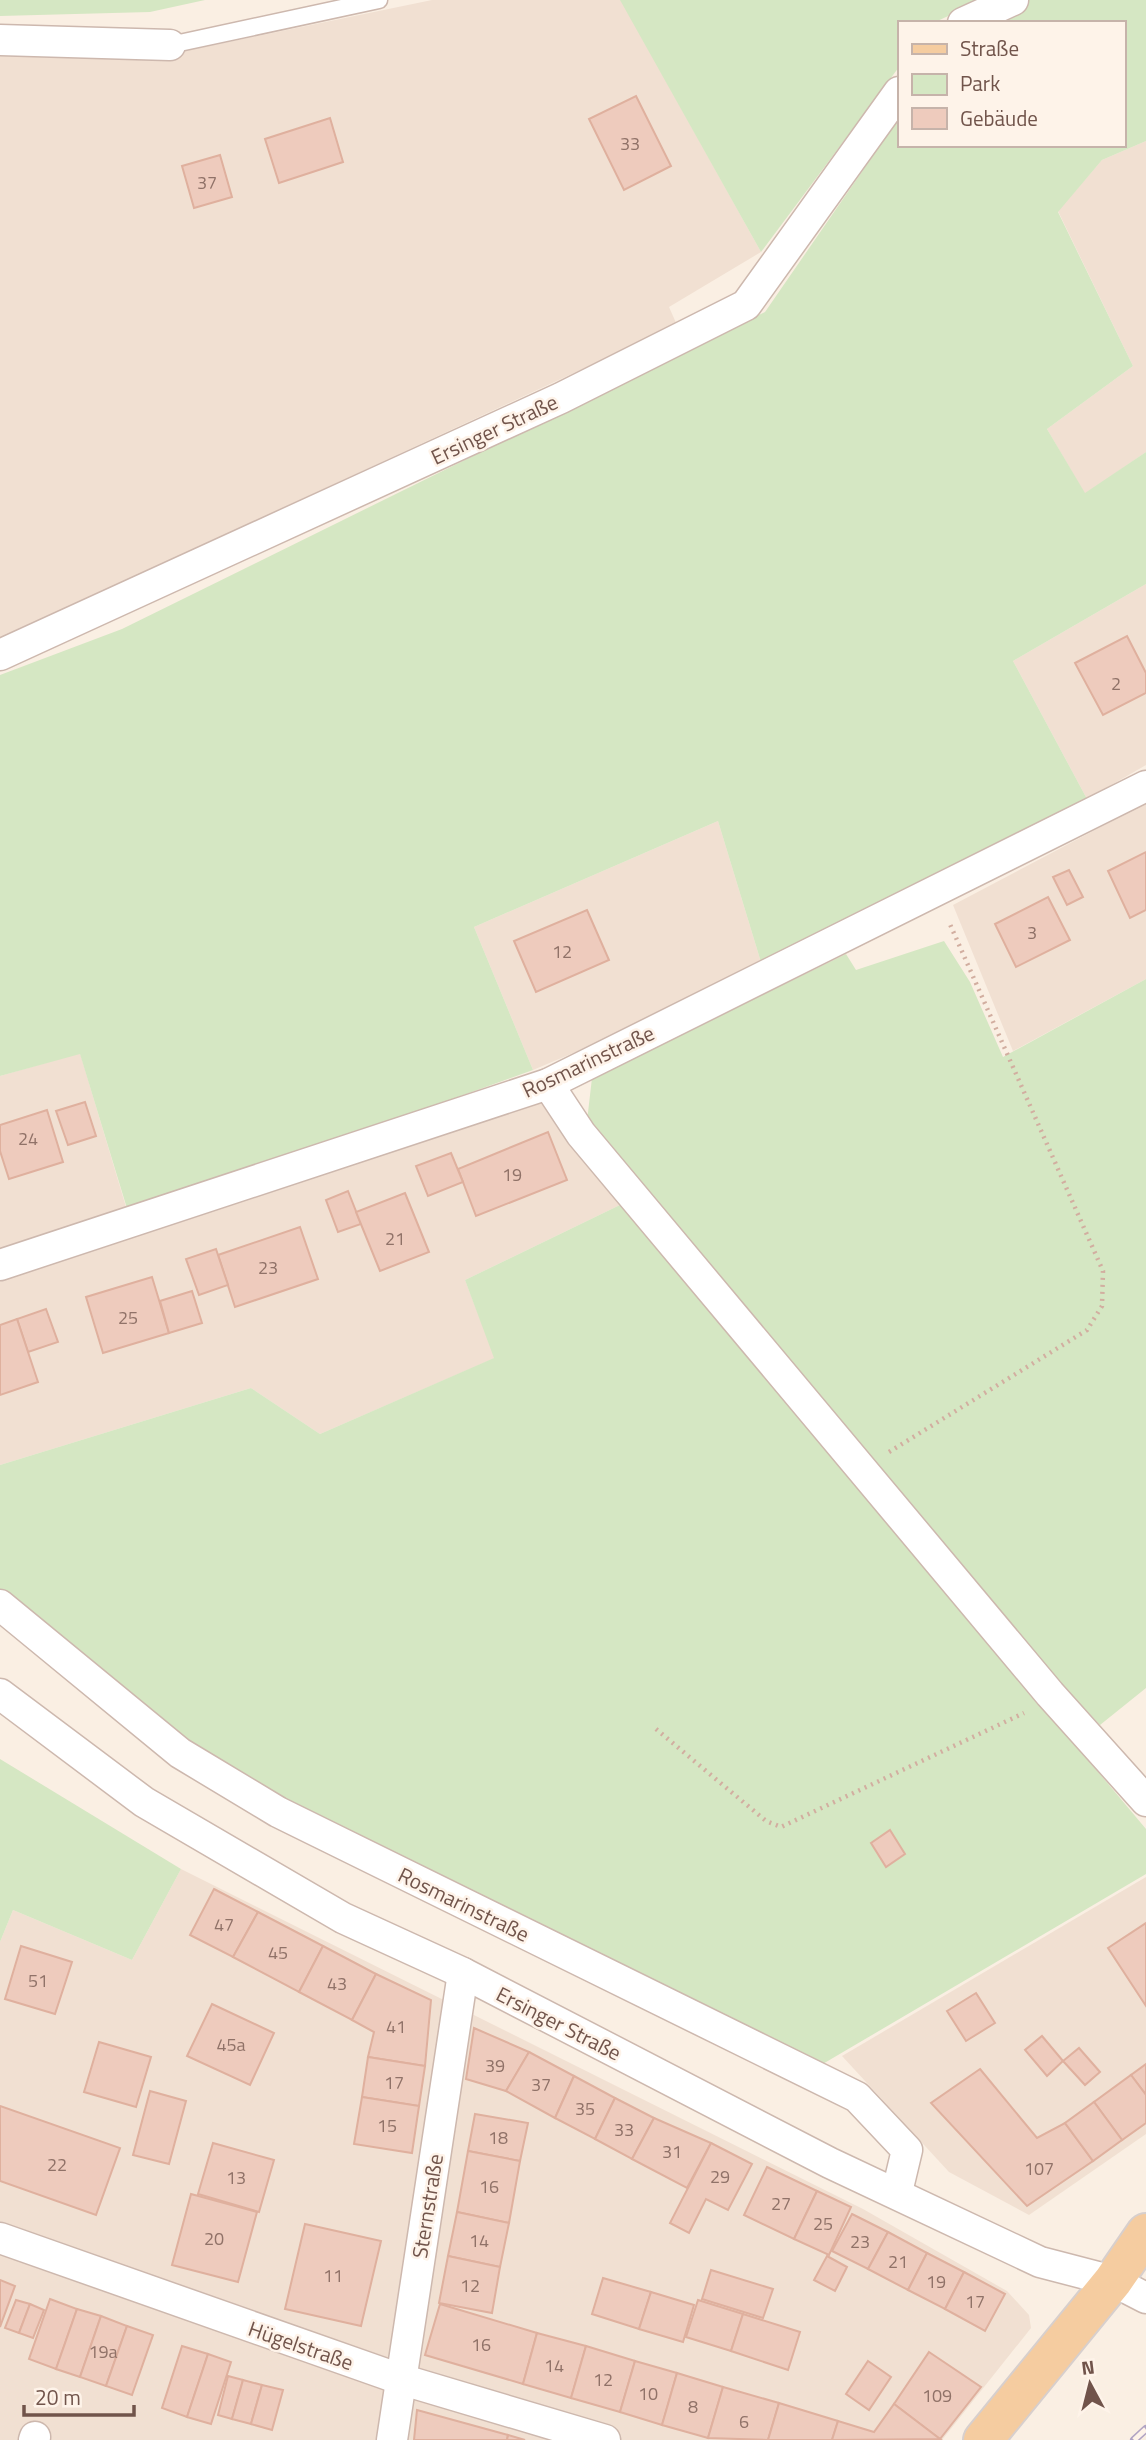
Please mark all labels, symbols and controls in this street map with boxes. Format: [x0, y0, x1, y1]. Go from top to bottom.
legend [898, 21, 1125, 147]
text: Straße [960, 32, 1019, 64]
text: Park [960, 67, 1000, 99]
text: Gebäude [960, 102, 1038, 134]
house number: 33 [620, 130, 640, 157]
house number: 37 [197, 169, 217, 196]
street label: Ersinger Straße [425, 386, 563, 472]
house number: 2 [1111, 670, 1121, 697]
house number: 3 [1027, 919, 1037, 946]
house number: 12 [552, 938, 572, 965]
street label: Rosmarinstraße [517, 1016, 659, 1106]
house number: 24 [18, 1125, 38, 1152]
house number: 19 [502, 1161, 522, 1188]
house number: 21 [385, 1225, 405, 1252]
house number: 23 [258, 1254, 278, 1281]
house number: 25 [118, 1304, 138, 1331]
street label: Rosmarinstraße [393, 1858, 535, 1950]
house number: 47 [214, 1911, 234, 1938]
house number: 45 [268, 1939, 288, 1966]
house number: 51 [28, 1967, 48, 1994]
house number: 43 [327, 1970, 347, 1997]
street label: Ersinger Straße [491, 1978, 627, 2068]
house number: 41 [386, 2013, 406, 2040]
house number: 45a [216, 2031, 246, 2058]
house number: 39 [485, 2052, 505, 2079]
house number: 17 [384, 2069, 404, 2096]
house number: 37 [531, 2071, 551, 2098]
house number: 35 [575, 2095, 595, 2122]
house number: 15 [377, 2112, 397, 2139]
house number: 33 [614, 2116, 634, 2143]
house number: 18 [488, 2124, 508, 2151]
house number: 31 [662, 2138, 682, 2165]
house number: 22 [47, 2151, 67, 2178]
street label: Sternstraße [403, 2151, 451, 2261]
house number: 107 [1024, 2155, 1054, 2182]
house number: 29 [710, 2163, 730, 2190]
house number: 13 [226, 2164, 246, 2191]
house number: 16 [479, 2173, 499, 2200]
house number: 27 [771, 2190, 791, 2217]
house number: 25 [813, 2210, 833, 2237]
house number: 20 [204, 2225, 224, 2252]
house number: 14 [469, 2227, 489, 2254]
house number: 23 [850, 2228, 870, 2255]
house number: 21 [888, 2248, 908, 2275]
house number: 11 [323, 2262, 343, 2289]
house number: 19 [926, 2268, 946, 2295]
house number: 12 [460, 2272, 480, 2299]
house number: 17 [965, 2288, 985, 2315]
street label: Hügelstraße [244, 2312, 358, 2378]
house number: 16 [471, 2331, 491, 2358]
house number: 19a [88, 2338, 118, 2365]
north arrow [1055, 2349, 1125, 2419]
text: N [1080, 2351, 1096, 2382]
house number: 14 [544, 2352, 564, 2379]
house number: 12 [593, 2366, 613, 2393]
scale bar [24, 2374, 135, 2418]
house number: 10 [638, 2380, 658, 2407]
text: 20 m [35, 2381, 81, 2413]
house number: 109 [922, 2382, 952, 2409]
house number: 8 [688, 2393, 698, 2420]
house number: 6 [739, 2408, 749, 2435]

